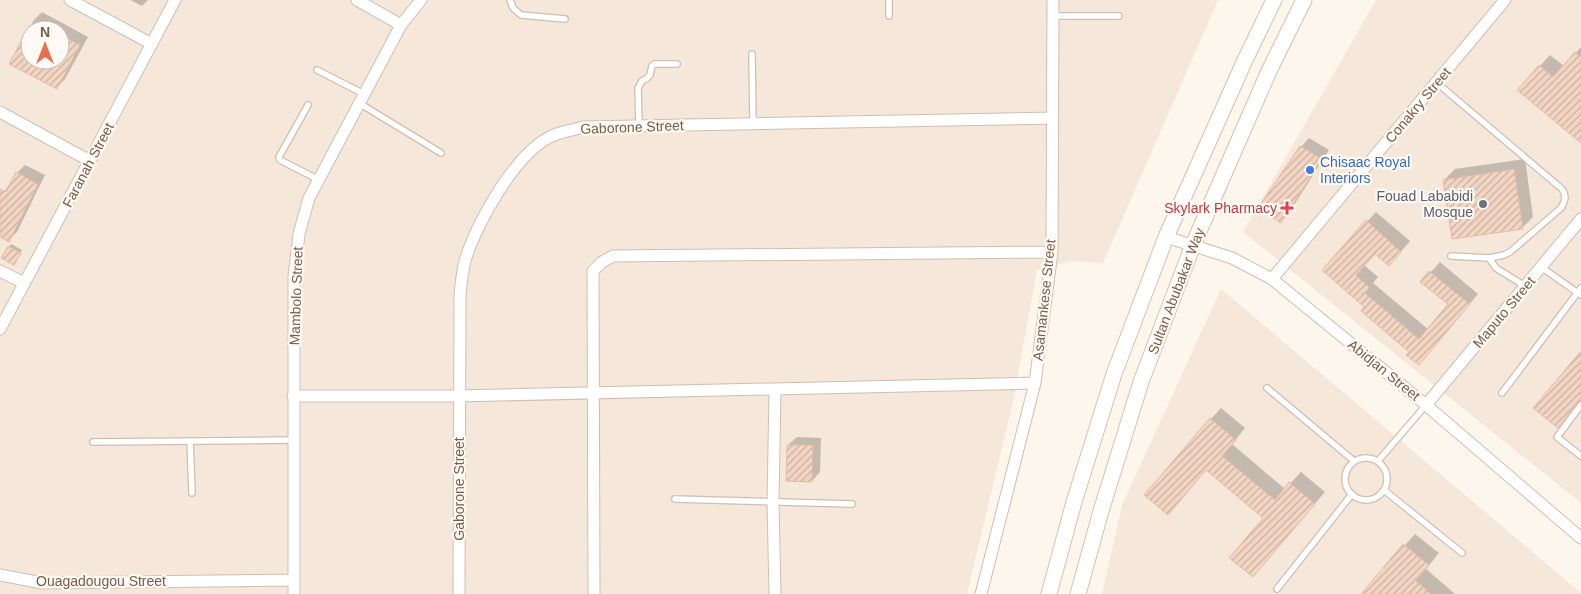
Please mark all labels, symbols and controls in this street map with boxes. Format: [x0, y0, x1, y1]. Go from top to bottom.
north arrow [20, 20, 70, 70]
text: N [40, 24, 50, 40]
street label: Conakry Street [1382, 64, 1454, 146]
street label: Gaborone Street [580, 117, 684, 137]
street label: Faranah Street [59, 120, 117, 210]
place label: Chisaac Royal Interiors [1320, 154, 1410, 186]
marker: Chisaac Royal Interiors [1304, 164, 1316, 176]
place label: Fouad Lababidi Mosque [1376, 188, 1473, 220]
marker: Fouad Lababidi Mosque [1477, 198, 1489, 210]
place label: Skylark Pharmacy [1164, 200, 1277, 216]
marker: Skylark Pharmacy [1281, 202, 1293, 214]
street label: Sultan Abubakar Way [1144, 226, 1208, 356]
street label: Asamankese Street [1030, 238, 1058, 362]
street label: Mambolo Street [286, 246, 306, 346]
street label: Maputo Street [1470, 273, 1538, 351]
street label: Abidjan Street [1345, 336, 1423, 404]
street label: Gaborone Street [451, 437, 467, 541]
street label: Ouagadougou Street [36, 573, 166, 589]

